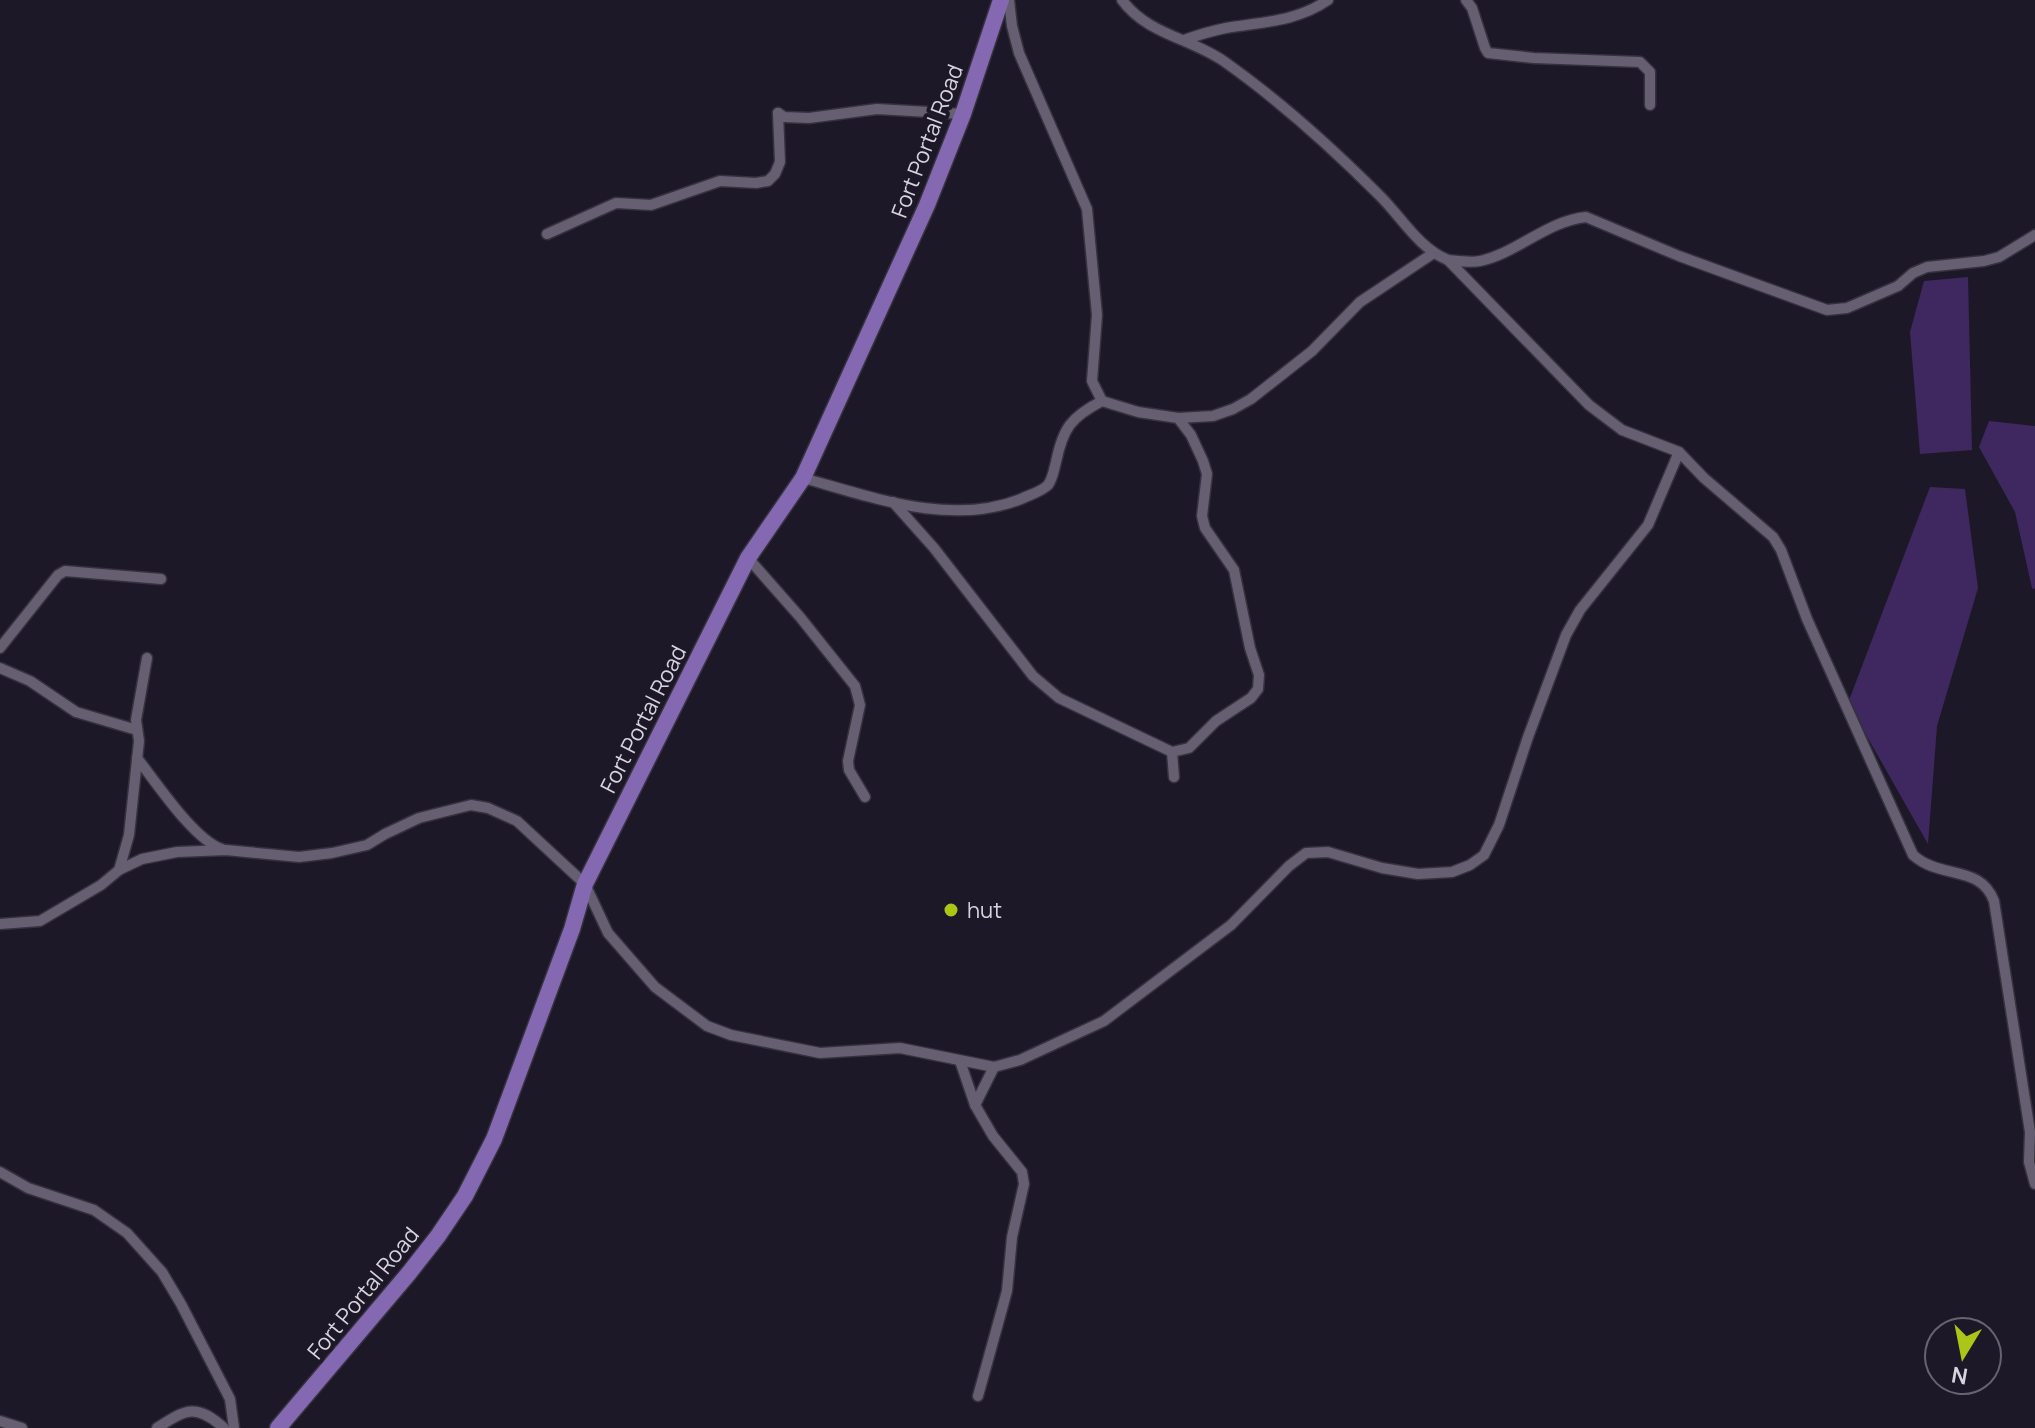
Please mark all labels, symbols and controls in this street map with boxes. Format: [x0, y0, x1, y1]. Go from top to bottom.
street label: Fort Portal Road [884, 60, 970, 222]
street label: Fort Portal Road [593, 640, 693, 798]
place label: hut [967, 895, 1002, 925]
marker: hut [942, 901, 960, 919]
street label: Fort Portal Road [300, 1221, 426, 1365]
north arrow [1923, 1316, 2003, 1396]
text: N [1949, 1360, 1970, 1392]

